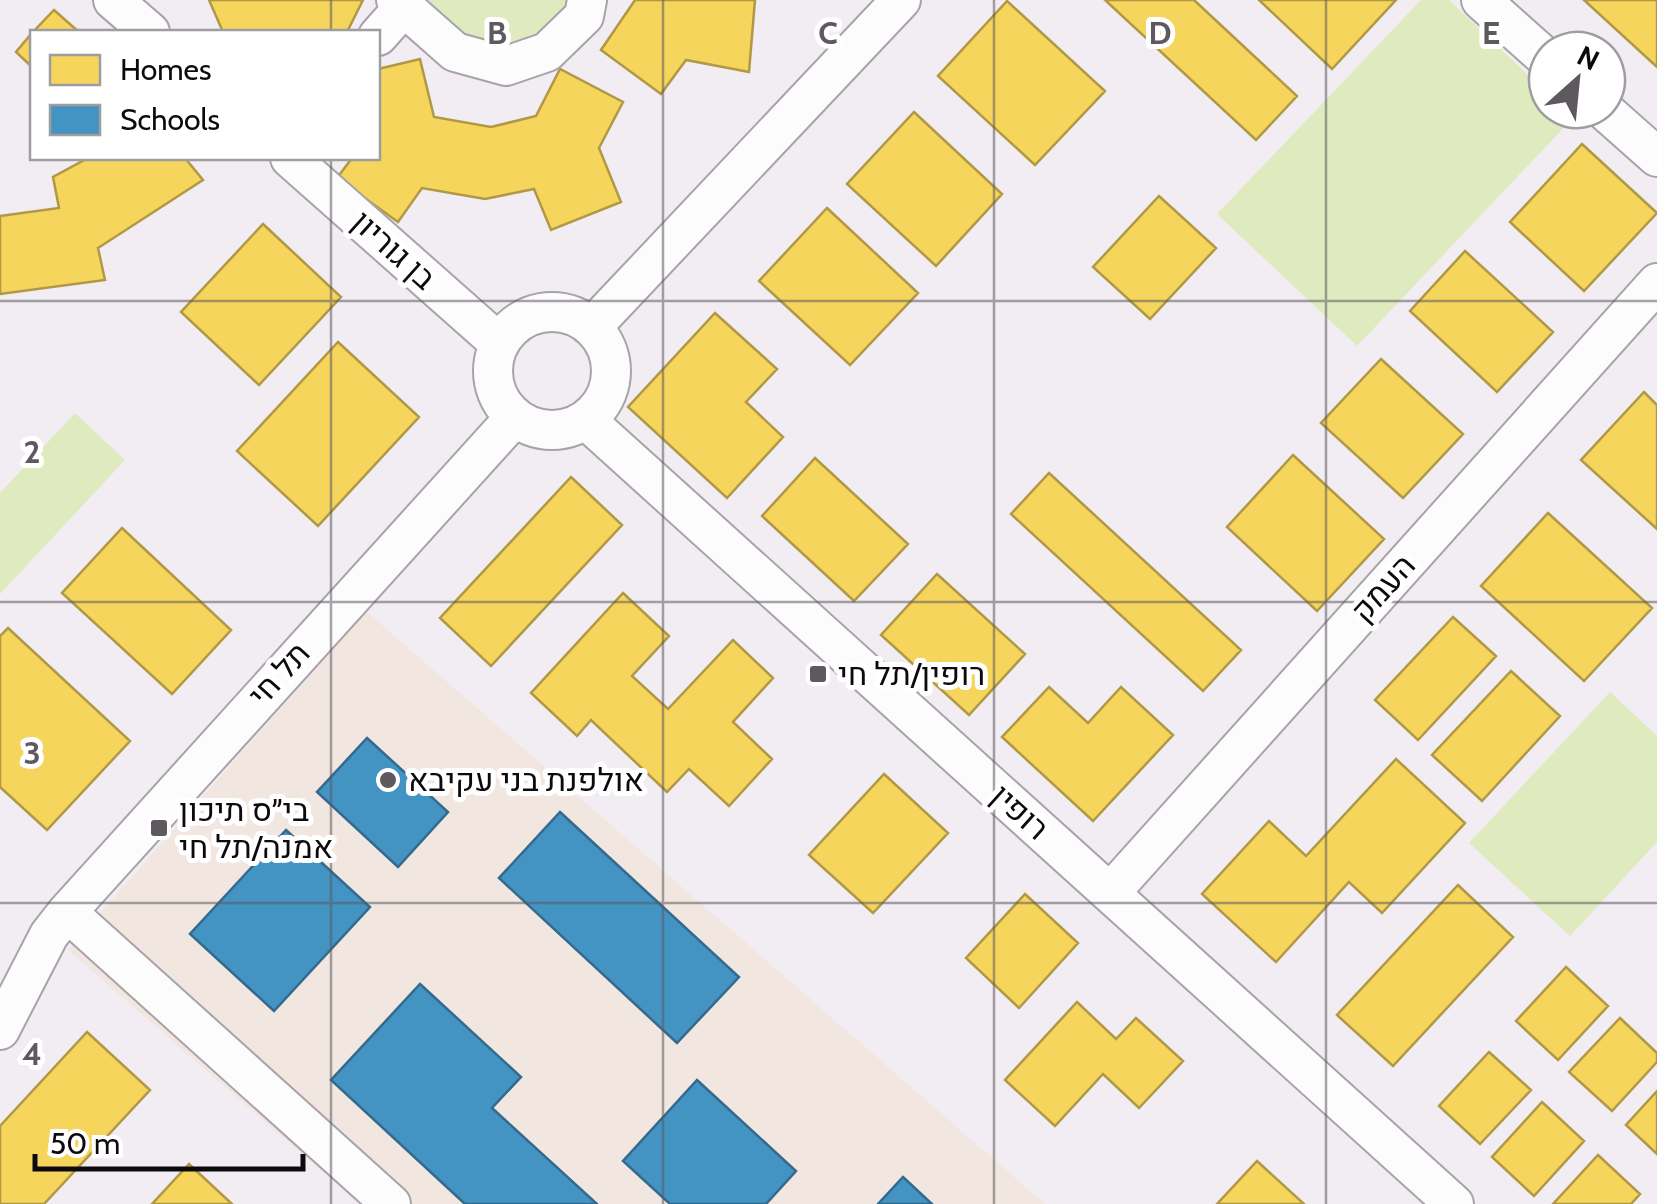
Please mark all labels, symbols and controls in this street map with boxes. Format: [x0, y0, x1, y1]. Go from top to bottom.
text: B [487, 13, 507, 52]
text: C [818, 13, 838, 52]
text: D [1148, 13, 1172, 52]
text: E [1482, 13, 1500, 52]
legend [30, 30, 380, 160]
north arrow [1527, 30, 1627, 130]
text: N [1572, 38, 1605, 77]
text: Homes [120, 51, 211, 88]
text: Schools [120, 101, 220, 138]
street label: בן גוריון [344, 202, 444, 297]
text: 2 [24, 432, 40, 471]
street label: העמק [1342, 546, 1423, 630]
street label: תל חי [240, 634, 317, 714]
place label: רופין/תל חי [838, 654, 985, 693]
marker: רופין/תל חי [807, 663, 829, 685]
text: 3 [23, 733, 41, 772]
place label: אולפנת בני עקיבא [408, 760, 644, 799]
marker: אולפנת בני עקיבא [377, 769, 399, 791]
street label: רופין [983, 776, 1057, 848]
place label: בי״ס תיכון אמנה/תל חי [179, 790, 333, 866]
marker: בי״ס תיכון אמנה/תל חי [148, 817, 170, 839]
text: 4 [22, 1034, 42, 1073]
scale bar [35, 1109, 302, 1171]
text: 50 m [50, 1125, 120, 1162]

